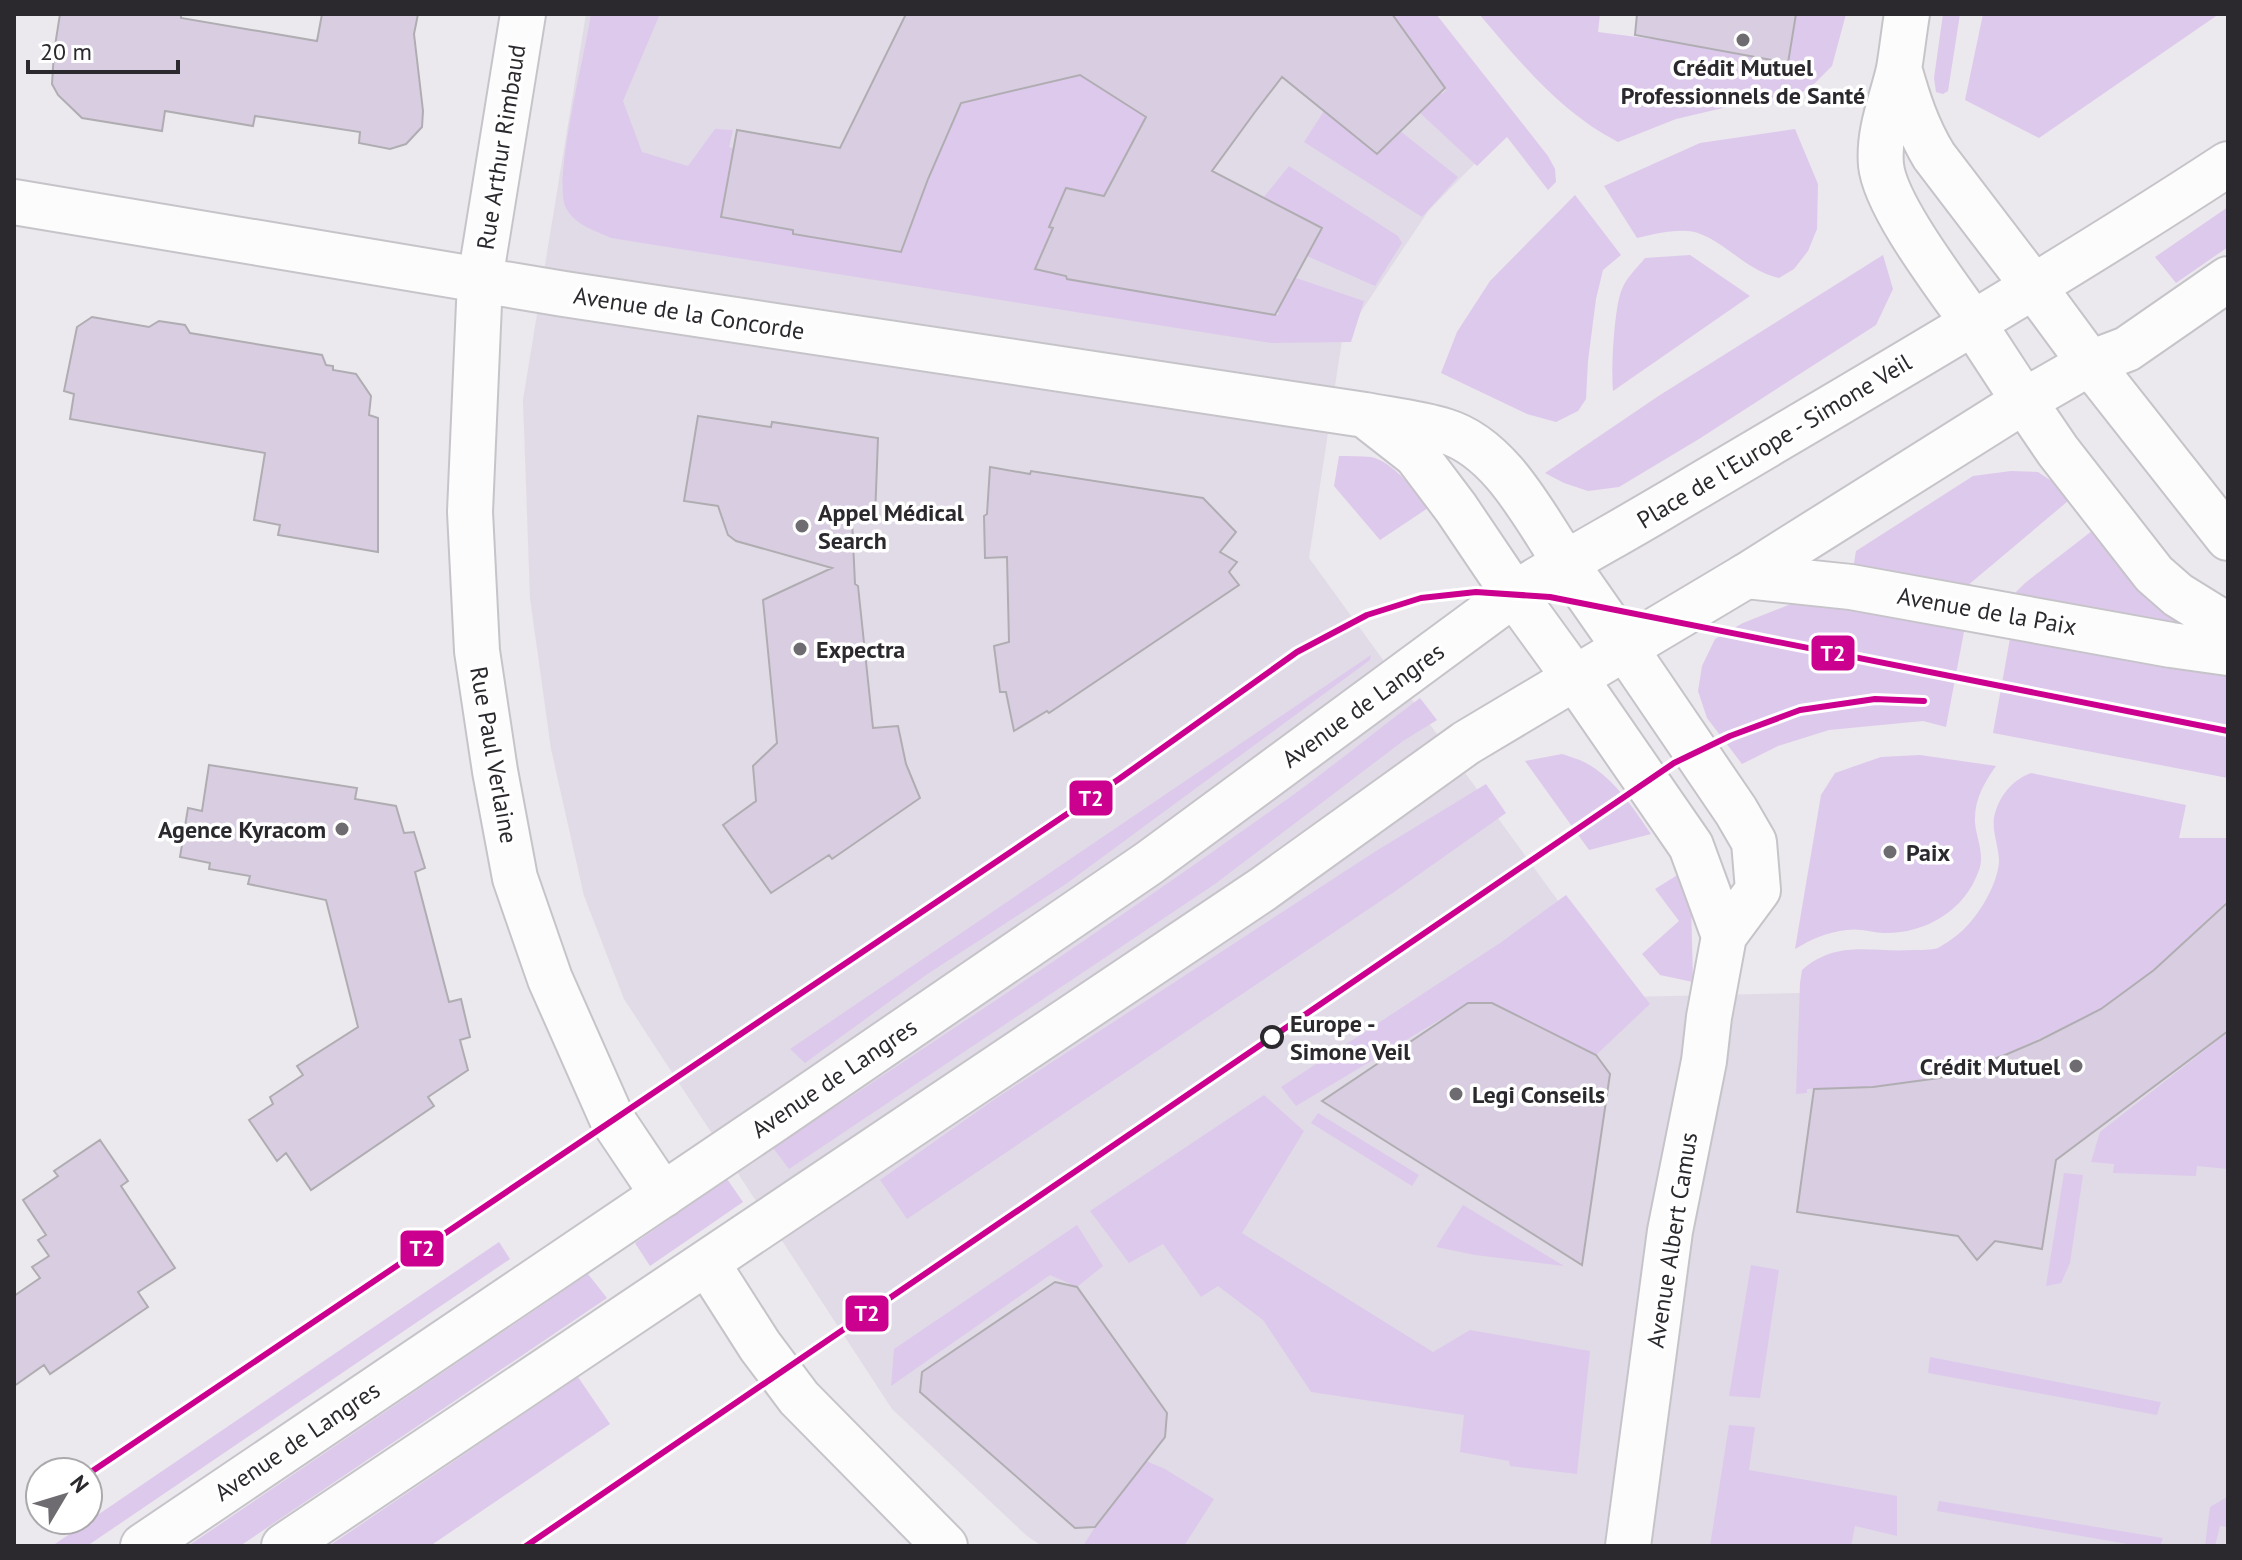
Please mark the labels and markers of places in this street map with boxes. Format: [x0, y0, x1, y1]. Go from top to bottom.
marker: Crédit Mutuel Professionnels de Santé [1734, 31, 1752, 49]
place label: Crédit Mutuel Professionnels de Santé [1621, 52, 1865, 111]
place label: Appel Médical Search [818, 497, 965, 556]
marker: Appel Médical Search [793, 517, 811, 535]
place label: Expectra [816, 634, 905, 665]
marker: Expectra [791, 640, 809, 658]
place label: Agence Kyracom [158, 814, 326, 845]
marker: Agence Kyracom [333, 820, 351, 838]
place label: Paix [1906, 837, 1950, 868]
marker: Paix [1881, 843, 1899, 861]
place label: Europe - Simone Veil [1290, 1008, 1411, 1067]
marker: Europe - Simone Veil [1261, 1026, 1283, 1048]
place label: Crédit Mutuel [1920, 1051, 2061, 1082]
marker: Crédit Mutuel [2067, 1057, 2085, 1075]
place label: Legi Conseils [1472, 1079, 1605, 1110]
marker: Legi Conseils [1447, 1085, 1465, 1103]

